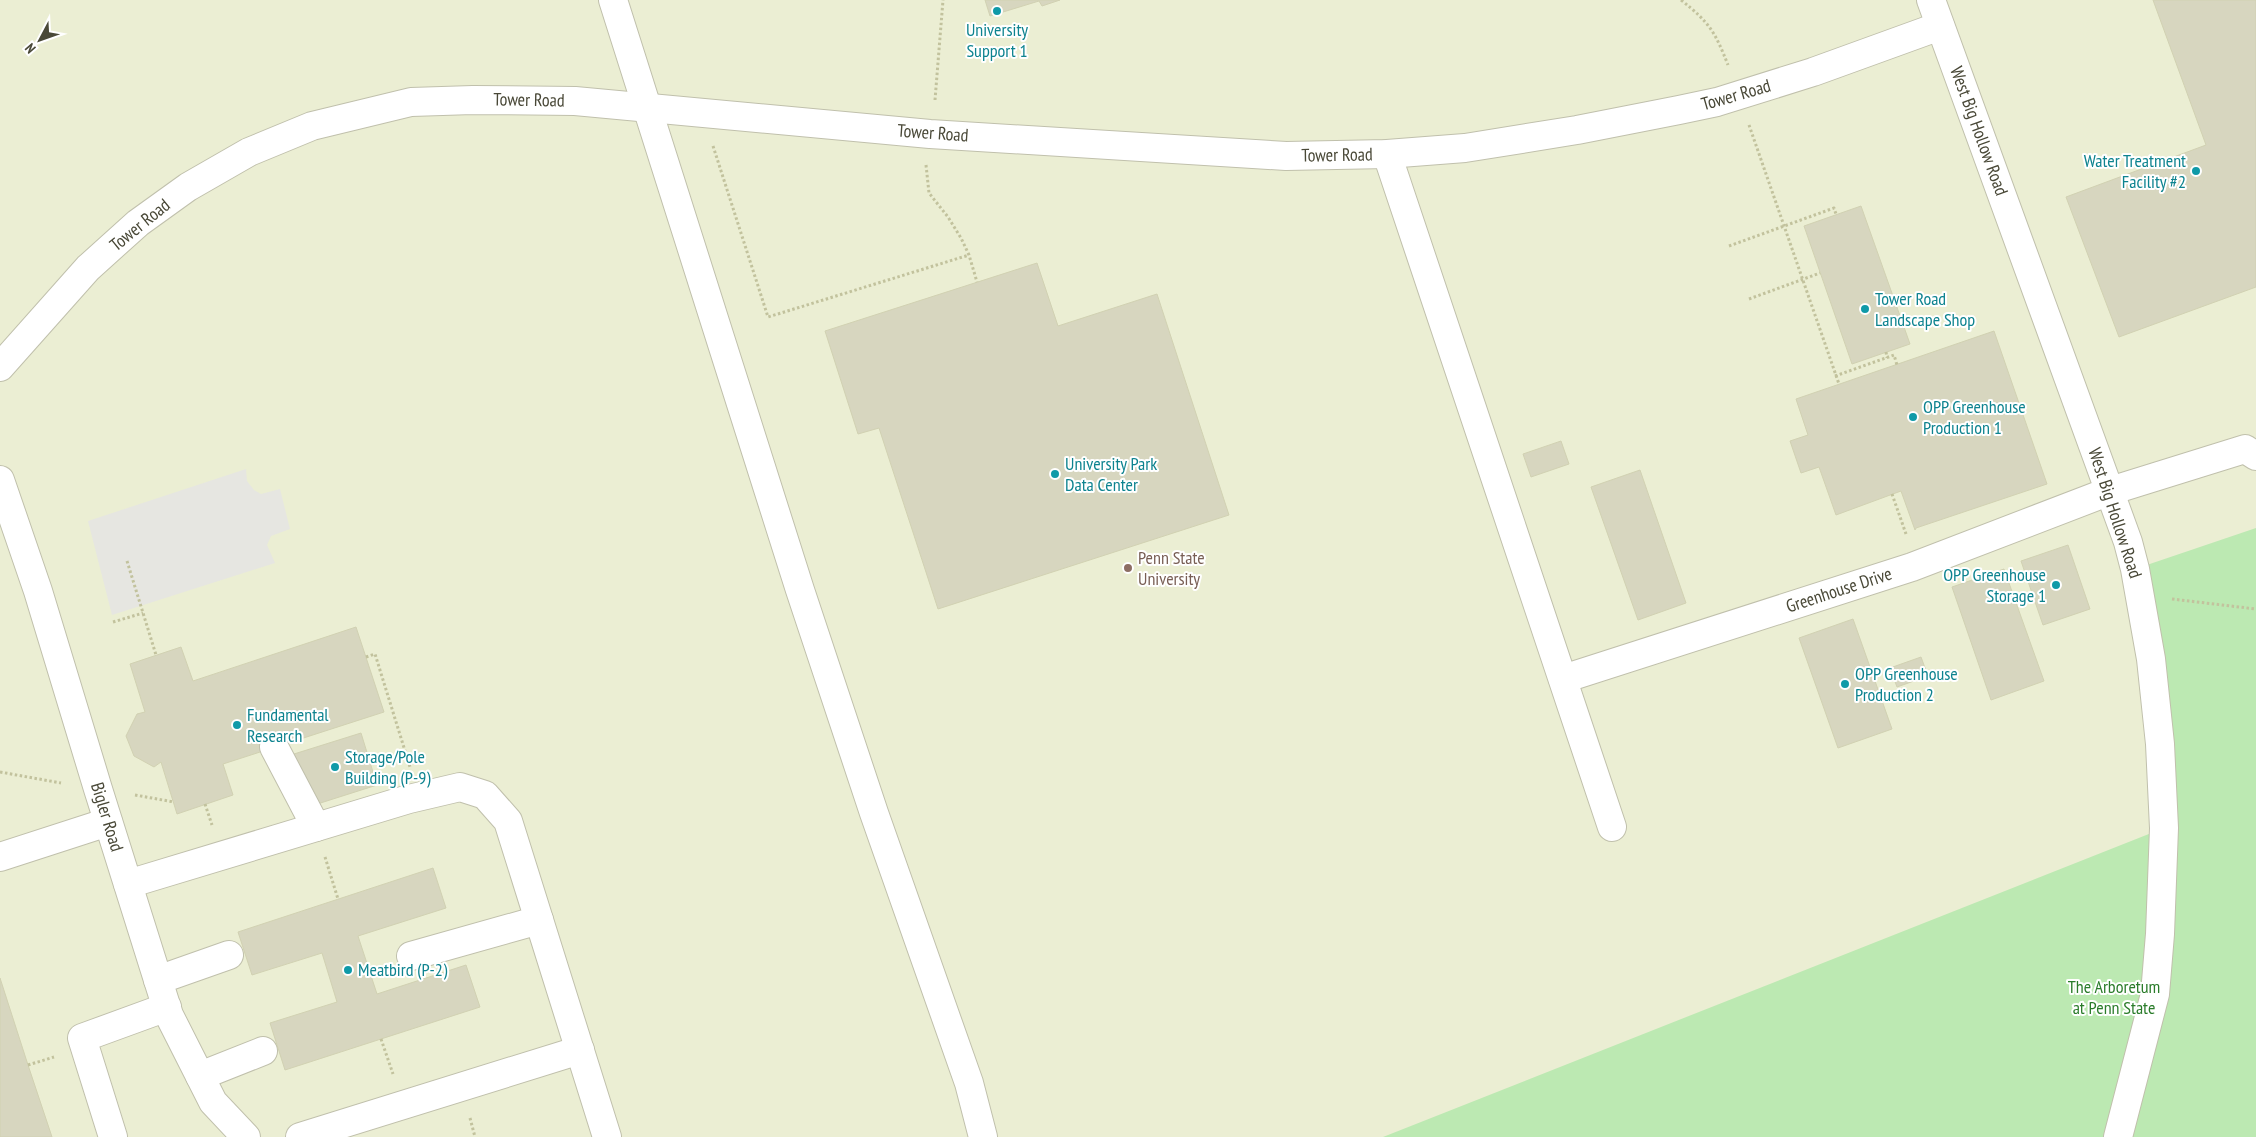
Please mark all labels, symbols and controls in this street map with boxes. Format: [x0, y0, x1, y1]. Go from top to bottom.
marker: University Support 1 [991, 5, 1003, 17]
north arrow [15, 15, 65, 65]
place label: University Support 1 [966, 18, 1028, 62]
text: N [21, 40, 39, 57]
street label: West Big Hollow Road [1945, 63, 2014, 199]
street label: Tower Road [1698, 74, 1773, 115]
street label: Tower Road [493, 87, 565, 112]
street label: Tower Road [897, 119, 969, 146]
street label: Tower Road [1301, 142, 1373, 167]
place label: Water Treatment Facility #2 [2084, 149, 2186, 193]
marker: Water Treatment Facility #2 [2190, 165, 2202, 177]
street label: Tower Road [105, 193, 175, 256]
place label: Tower Road Landscape Shop [1875, 287, 1975, 331]
marker: Tower Road Landscape Shop [1859, 303, 1871, 315]
place label: OPP Greenhouse Production 1 [1923, 395, 2026, 439]
marker: OPP Greenhouse Production 1 [1907, 411, 1919, 423]
street label: West Big Hollow Road [2084, 445, 2147, 581]
place label: University Park Data Center [1065, 452, 1157, 496]
marker: University Park Data Center [1049, 468, 1061, 480]
place label: Penn State University [1138, 546, 1205, 590]
marker: Penn State University [1122, 562, 1134, 574]
street label: Greenhouse Drive [1783, 562, 1895, 617]
place label: OPP Greenhouse Storage 1 [1943, 563, 2046, 607]
marker: OPP Greenhouse Storage 1 [2050, 579, 2062, 591]
place label: OPP Greenhouse Production 2 [1855, 662, 1958, 706]
marker: OPP Greenhouse Production 2 [1839, 678, 1851, 690]
place label: Fundamental Research [247, 703, 329, 747]
marker: Fundamental Research [231, 719, 243, 731]
place label: Storage/Pole Building (P-9) [345, 745, 431, 789]
marker: Storage/Pole Building (P-9) [329, 761, 341, 773]
street label: Bigler Road [86, 779, 129, 854]
place label: Meatbird (P-2) [358, 958, 448, 981]
marker: Meatbird (P-2) [342, 964, 354, 976]
park label: The Arboretum at Penn State [2068, 975, 2160, 1019]

